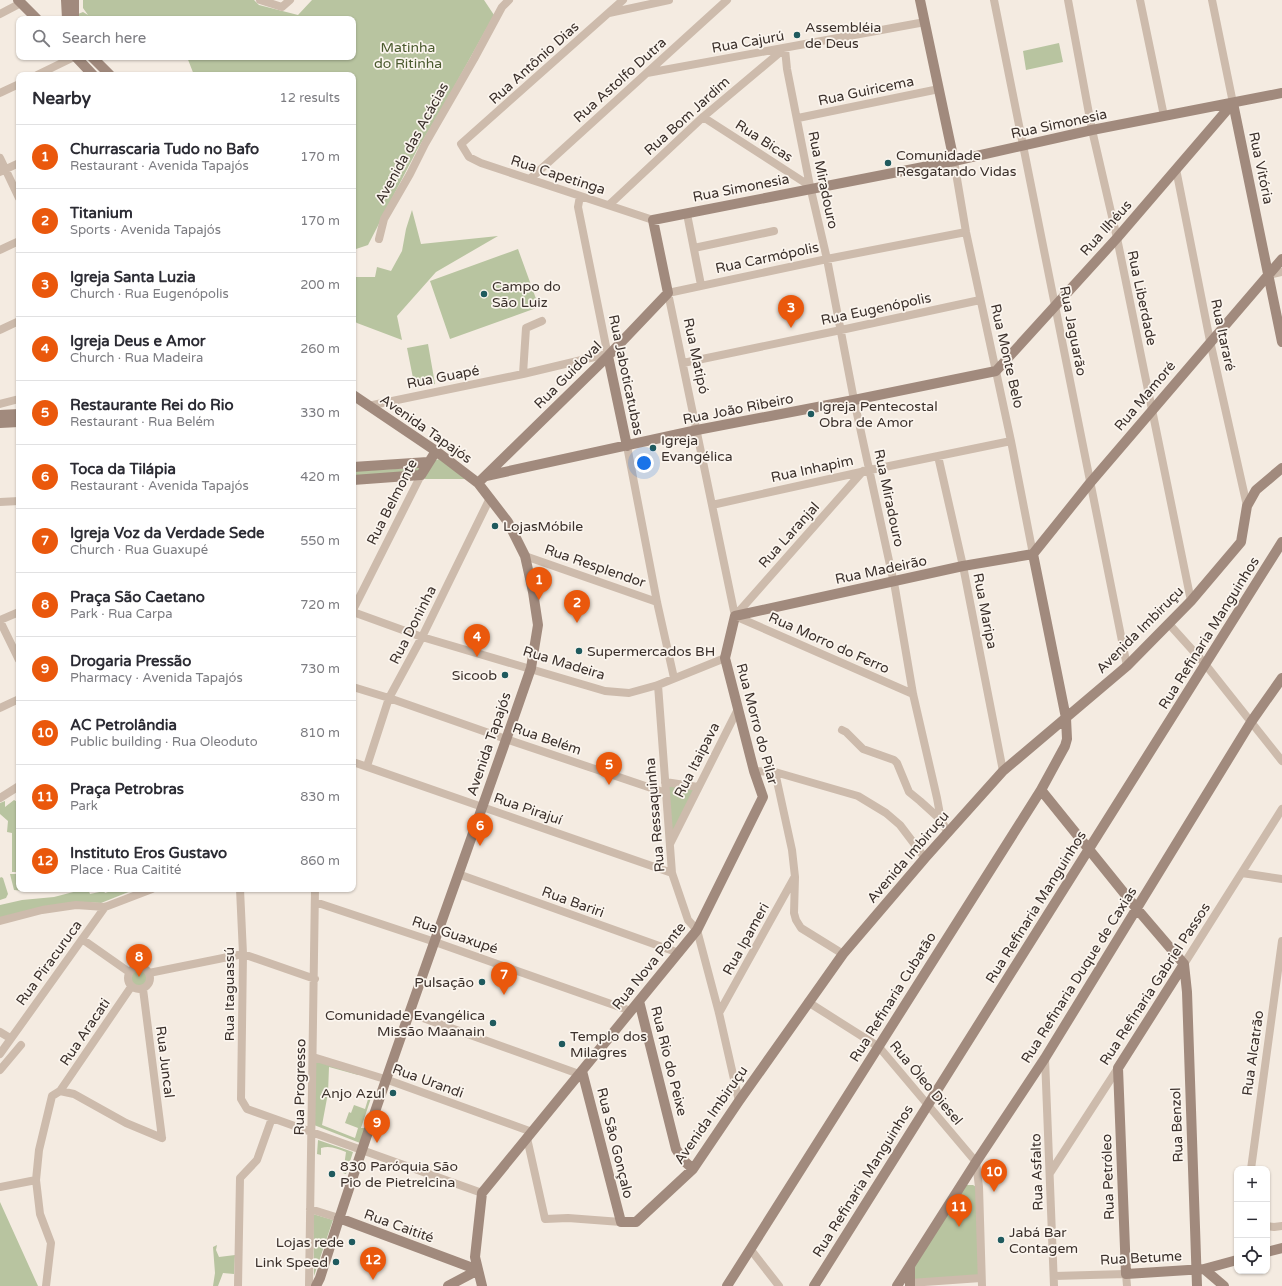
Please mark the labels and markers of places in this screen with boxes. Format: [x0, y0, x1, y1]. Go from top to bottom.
place label: Assembléia de Deus [805, 19, 881, 52]
marker: Assembléia de Deus [792, 30, 802, 40]
place label: Comunidade Resgatando Vidas [896, 147, 1017, 180]
marker: Comunidade Resgatando Vidas [883, 158, 893, 168]
place label: Campo do São Luiz [492, 278, 561, 311]
marker: Campo do São Luiz [479, 289, 489, 299]
pin: 3 [778, 295, 804, 328]
place label: Igreja Pentecostal Obra de Amor [819, 398, 938, 431]
marker: Igreja Pentecostal Obra de Amor [806, 409, 816, 419]
place label: Igreja Evangélica [661, 432, 733, 465]
marker: Igreja Evangélica [648, 443, 658, 453]
place label: LojasMóbile [503, 518, 583, 535]
marker: LojasMóbile [490, 521, 500, 531]
pin: 1 [526, 567, 552, 600]
pin: 2 [564, 590, 590, 623]
pin: 4 [464, 624, 490, 657]
place label: Supermercados BH [587, 643, 715, 660]
marker: Supermercados BH [574, 646, 584, 656]
place label: Sicoob [452, 667, 497, 684]
marker: Sicoob [500, 670, 510, 680]
pin: 5 [596, 752, 622, 785]
pin: 6 [467, 813, 493, 846]
pin: 8 [126, 944, 152, 977]
pin: 7 [491, 962, 517, 995]
place label: Pulsação [414, 974, 474, 991]
marker: Pulsação [477, 977, 487, 987]
place label: Comunidade Evangélica Missão Maanain [325, 1007, 485, 1040]
marker: Comunidade Evangélica Missão Maanain [488, 1018, 498, 1028]
place label: Templo dos Milagres [570, 1028, 647, 1061]
marker: Templo dos Milagres [557, 1039, 567, 1049]
place label: Anjo Azul [321, 1085, 385, 1102]
marker: Anjo Azul [388, 1088, 398, 1098]
pin: 9 [364, 1110, 390, 1143]
place label: 830 Paróquia São Pio de Pietrelcina [340, 1158, 458, 1191]
pin: 10 [981, 1159, 1007, 1192]
marker: 830 Paróquia São Pio de Pietrelcina [327, 1169, 337, 1179]
pin: 11 [946, 1194, 972, 1227]
place label: Jabá Bar Contagem [1009, 1224, 1078, 1257]
place label: Lojas rede [276, 1234, 344, 1251]
marker: Jabá Bar Contagem [996, 1235, 1006, 1245]
marker: Lojas rede [347, 1237, 357, 1247]
pin: 12 [360, 1247, 386, 1280]
place label: Link Speed [255, 1254, 328, 1271]
marker: Link Speed [331, 1257, 341, 1267]

